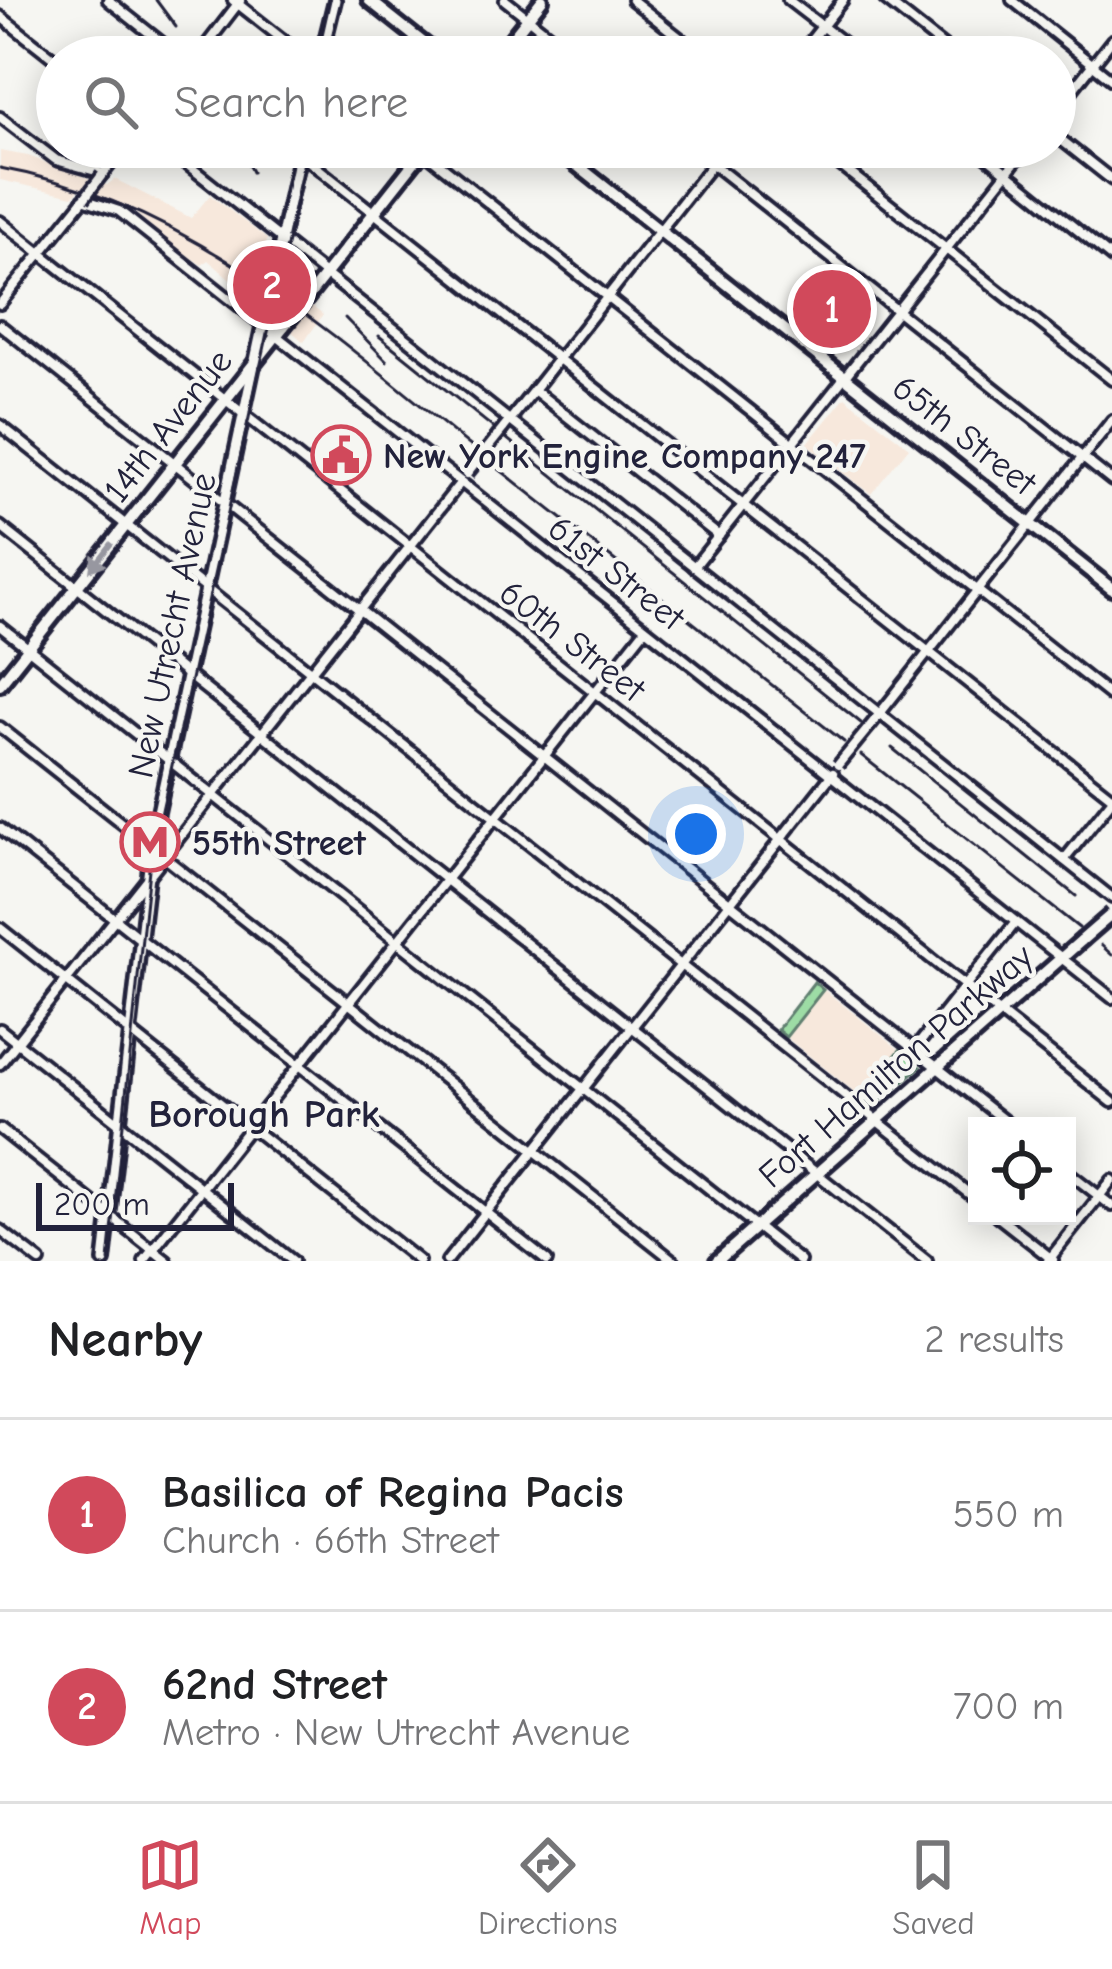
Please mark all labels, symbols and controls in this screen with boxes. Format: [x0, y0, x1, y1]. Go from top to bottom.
search box [36, 36, 1076, 168]
icon: search [78, 69, 144, 135]
text: Search here [174, 76, 408, 128]
pin: 2 [233, 240, 311, 330]
pin: 1 [793, 264, 871, 354]
street label: 14th Avenue [96, 341, 241, 511]
street label: 65th Street [884, 366, 1045, 505]
public building icon: New York Engine Company 247 [310, 424, 372, 486]
place label: New York Engine Company 247 [383, 436, 866, 477]
street label: New Utrecht Avenue [120, 469, 225, 782]
street label: 61st Street [540, 507, 694, 640]
one-way arrow [89, 541, 114, 572]
street label: 60th Street [491, 572, 654, 712]
your location [666, 804, 726, 864]
metro station icon: 55th Street [119, 811, 181, 873]
place label: 55th Street [192, 823, 367, 864]
street label: Fort Hamilton Parkway [751, 935, 1042, 1196]
district label: Borough Park [148, 1092, 380, 1137]
map controls [968, 1117, 1076, 1225]
button: locate [968, 1117, 1076, 1225]
scale bar [36, 1177, 234, 1230]
text: 200 m [54, 1185, 150, 1223]
text: Nearby [48, 1310, 202, 1369]
text: 2 results [924, 1317, 1064, 1362]
text: Basilica of Regina Pacis [162, 1466, 624, 1518]
text: 1 [79, 1492, 95, 1537]
text: 550 m [953, 1492, 1064, 1537]
text: Church · 66th Street [162, 1518, 499, 1563]
text: 62nd Street [162, 1658, 387, 1710]
text: 2 [77, 1684, 97, 1729]
text: 700 m [953, 1684, 1064, 1729]
text: Metro · New Utrecht Avenue [162, 1710, 630, 1755]
tab: Map [137, 1832, 203, 1942]
tab: Directions [478, 1832, 618, 1942]
tab: Saved [892, 1832, 975, 1942]

